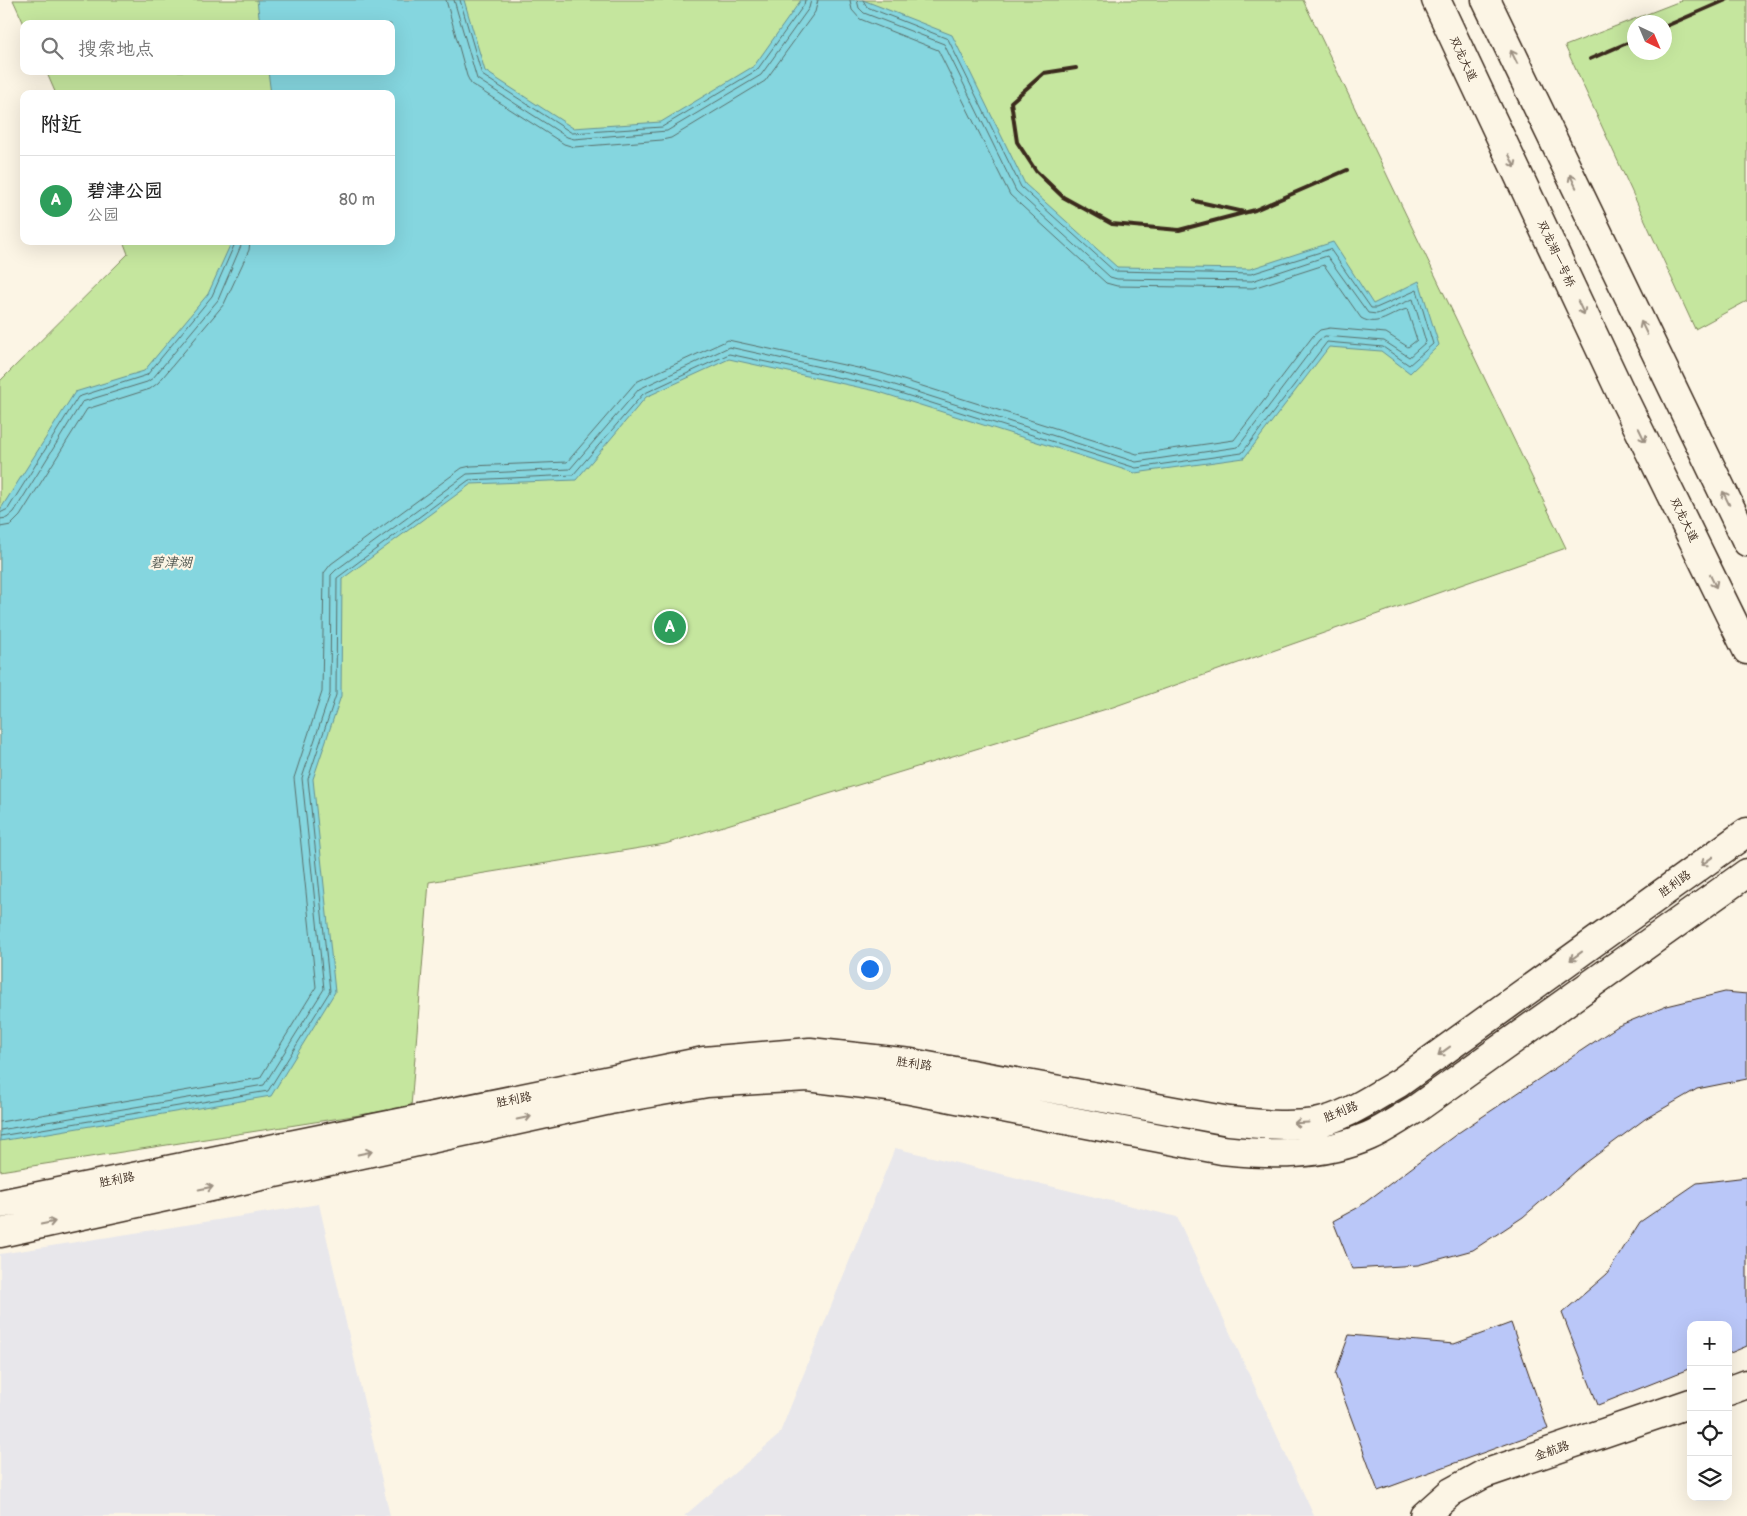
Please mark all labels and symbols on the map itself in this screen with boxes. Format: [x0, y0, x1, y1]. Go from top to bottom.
north arrow [1627, 15, 1672, 60]
street label: 双龙大道 [1446, 34, 1480, 84]
one-way arrow [1508, 50, 1518, 65]
one-way arrow [1508, 153, 1517, 168]
one-way arrow [1568, 174, 1578, 189]
street label: 双龙湖一号桥 [1534, 218, 1578, 291]
one-way arrow [1577, 300, 1586, 315]
one-way arrow [1638, 321, 1648, 336]
one-way arrow [1637, 427, 1647, 442]
one-way arrow [1721, 491, 1730, 506]
street label: 双龙大道 [1667, 495, 1701, 545]
water label: 碧津湖 [150, 554, 194, 571]
one-way arrow [1708, 573, 1718, 588]
pin: A [654, 608, 686, 646]
one-way arrow [1701, 855, 1715, 866]
street label: 胜利路 [1655, 867, 1694, 901]
one-way arrow [1570, 950, 1583, 961]
your location [857, 956, 883, 982]
one-way arrow [1437, 1046, 1451, 1056]
street label: 胜利路 [894, 1054, 933, 1074]
street label: 胜利路 [494, 1089, 533, 1111]
street label: 胜利路 [1321, 1098, 1361, 1126]
one-way arrow [515, 1113, 531, 1123]
one-way arrow [1293, 1119, 1309, 1128]
one-way arrow [357, 1148, 373, 1157]
street label: 胜利路 [97, 1169, 136, 1191]
one-way arrow [198, 1183, 214, 1192]
one-way arrow [39, 1218, 55, 1227]
street label: 金航路 [1533, 1438, 1571, 1464]

